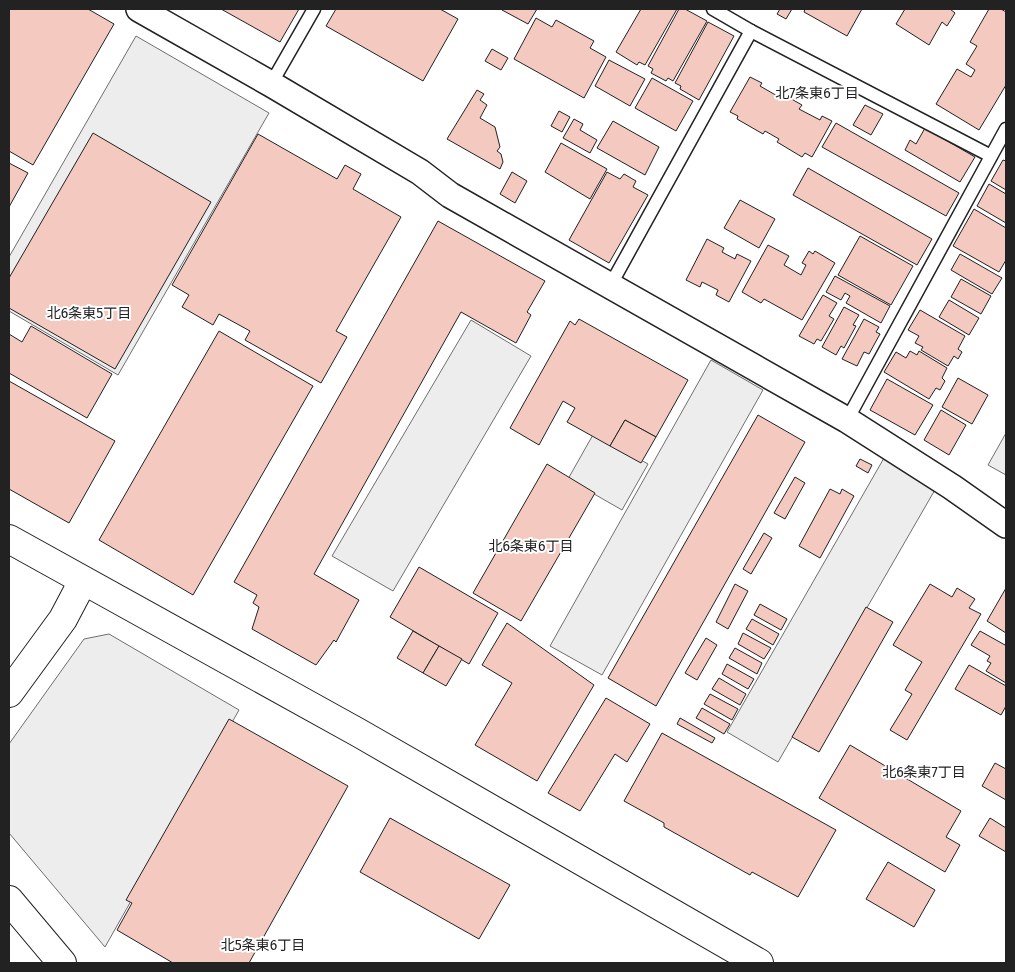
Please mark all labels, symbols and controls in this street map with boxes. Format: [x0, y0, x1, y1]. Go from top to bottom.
district label: 北7条東6丁目 [775, 85, 859, 102]
district label: 北6条東5丁目 [47, 305, 131, 322]
district label: 北6条東6丁目 [489, 538, 573, 555]
district label: 北6条東7丁目 [882, 764, 966, 781]
district label: 北5条東6丁目 [221, 937, 305, 954]

